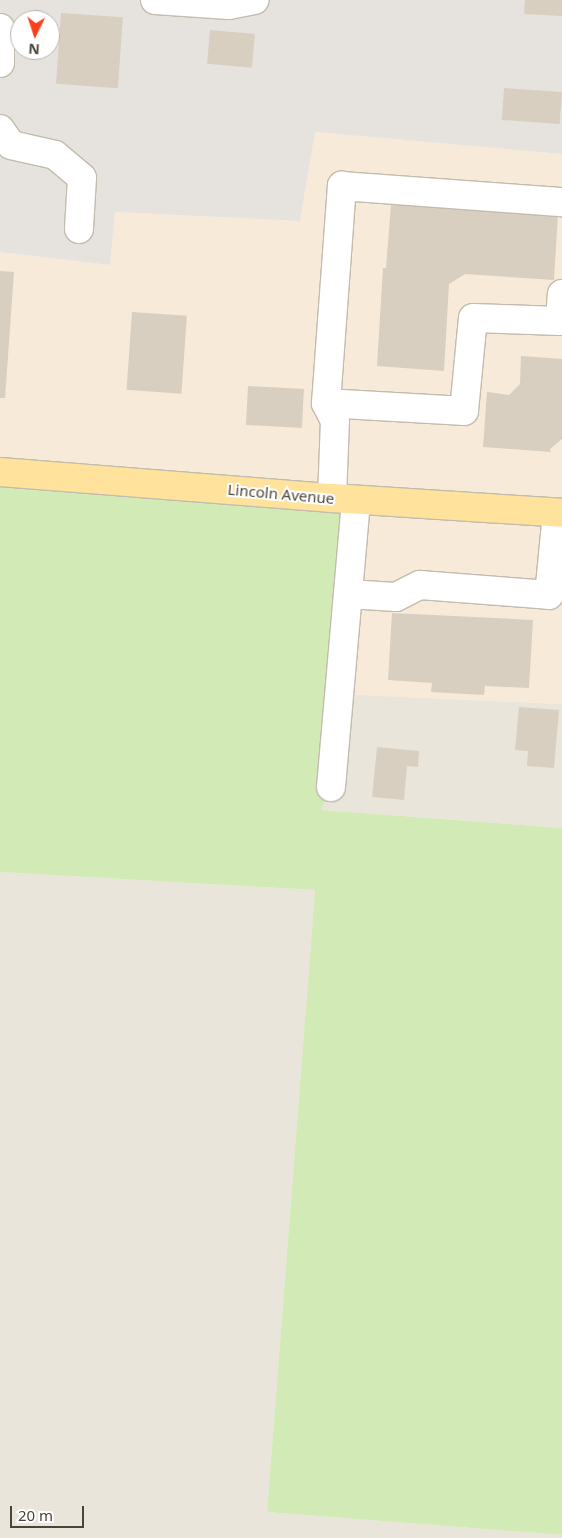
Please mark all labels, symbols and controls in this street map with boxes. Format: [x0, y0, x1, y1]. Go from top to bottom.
north arrow [10, 10, 60, 60]
text: N [28, 40, 40, 59]
street label: Lincoln Avenue [227, 480, 335, 508]
scale bar [12, 1496, 86, 1528]
text: 20 m [18, 1505, 53, 1525]

